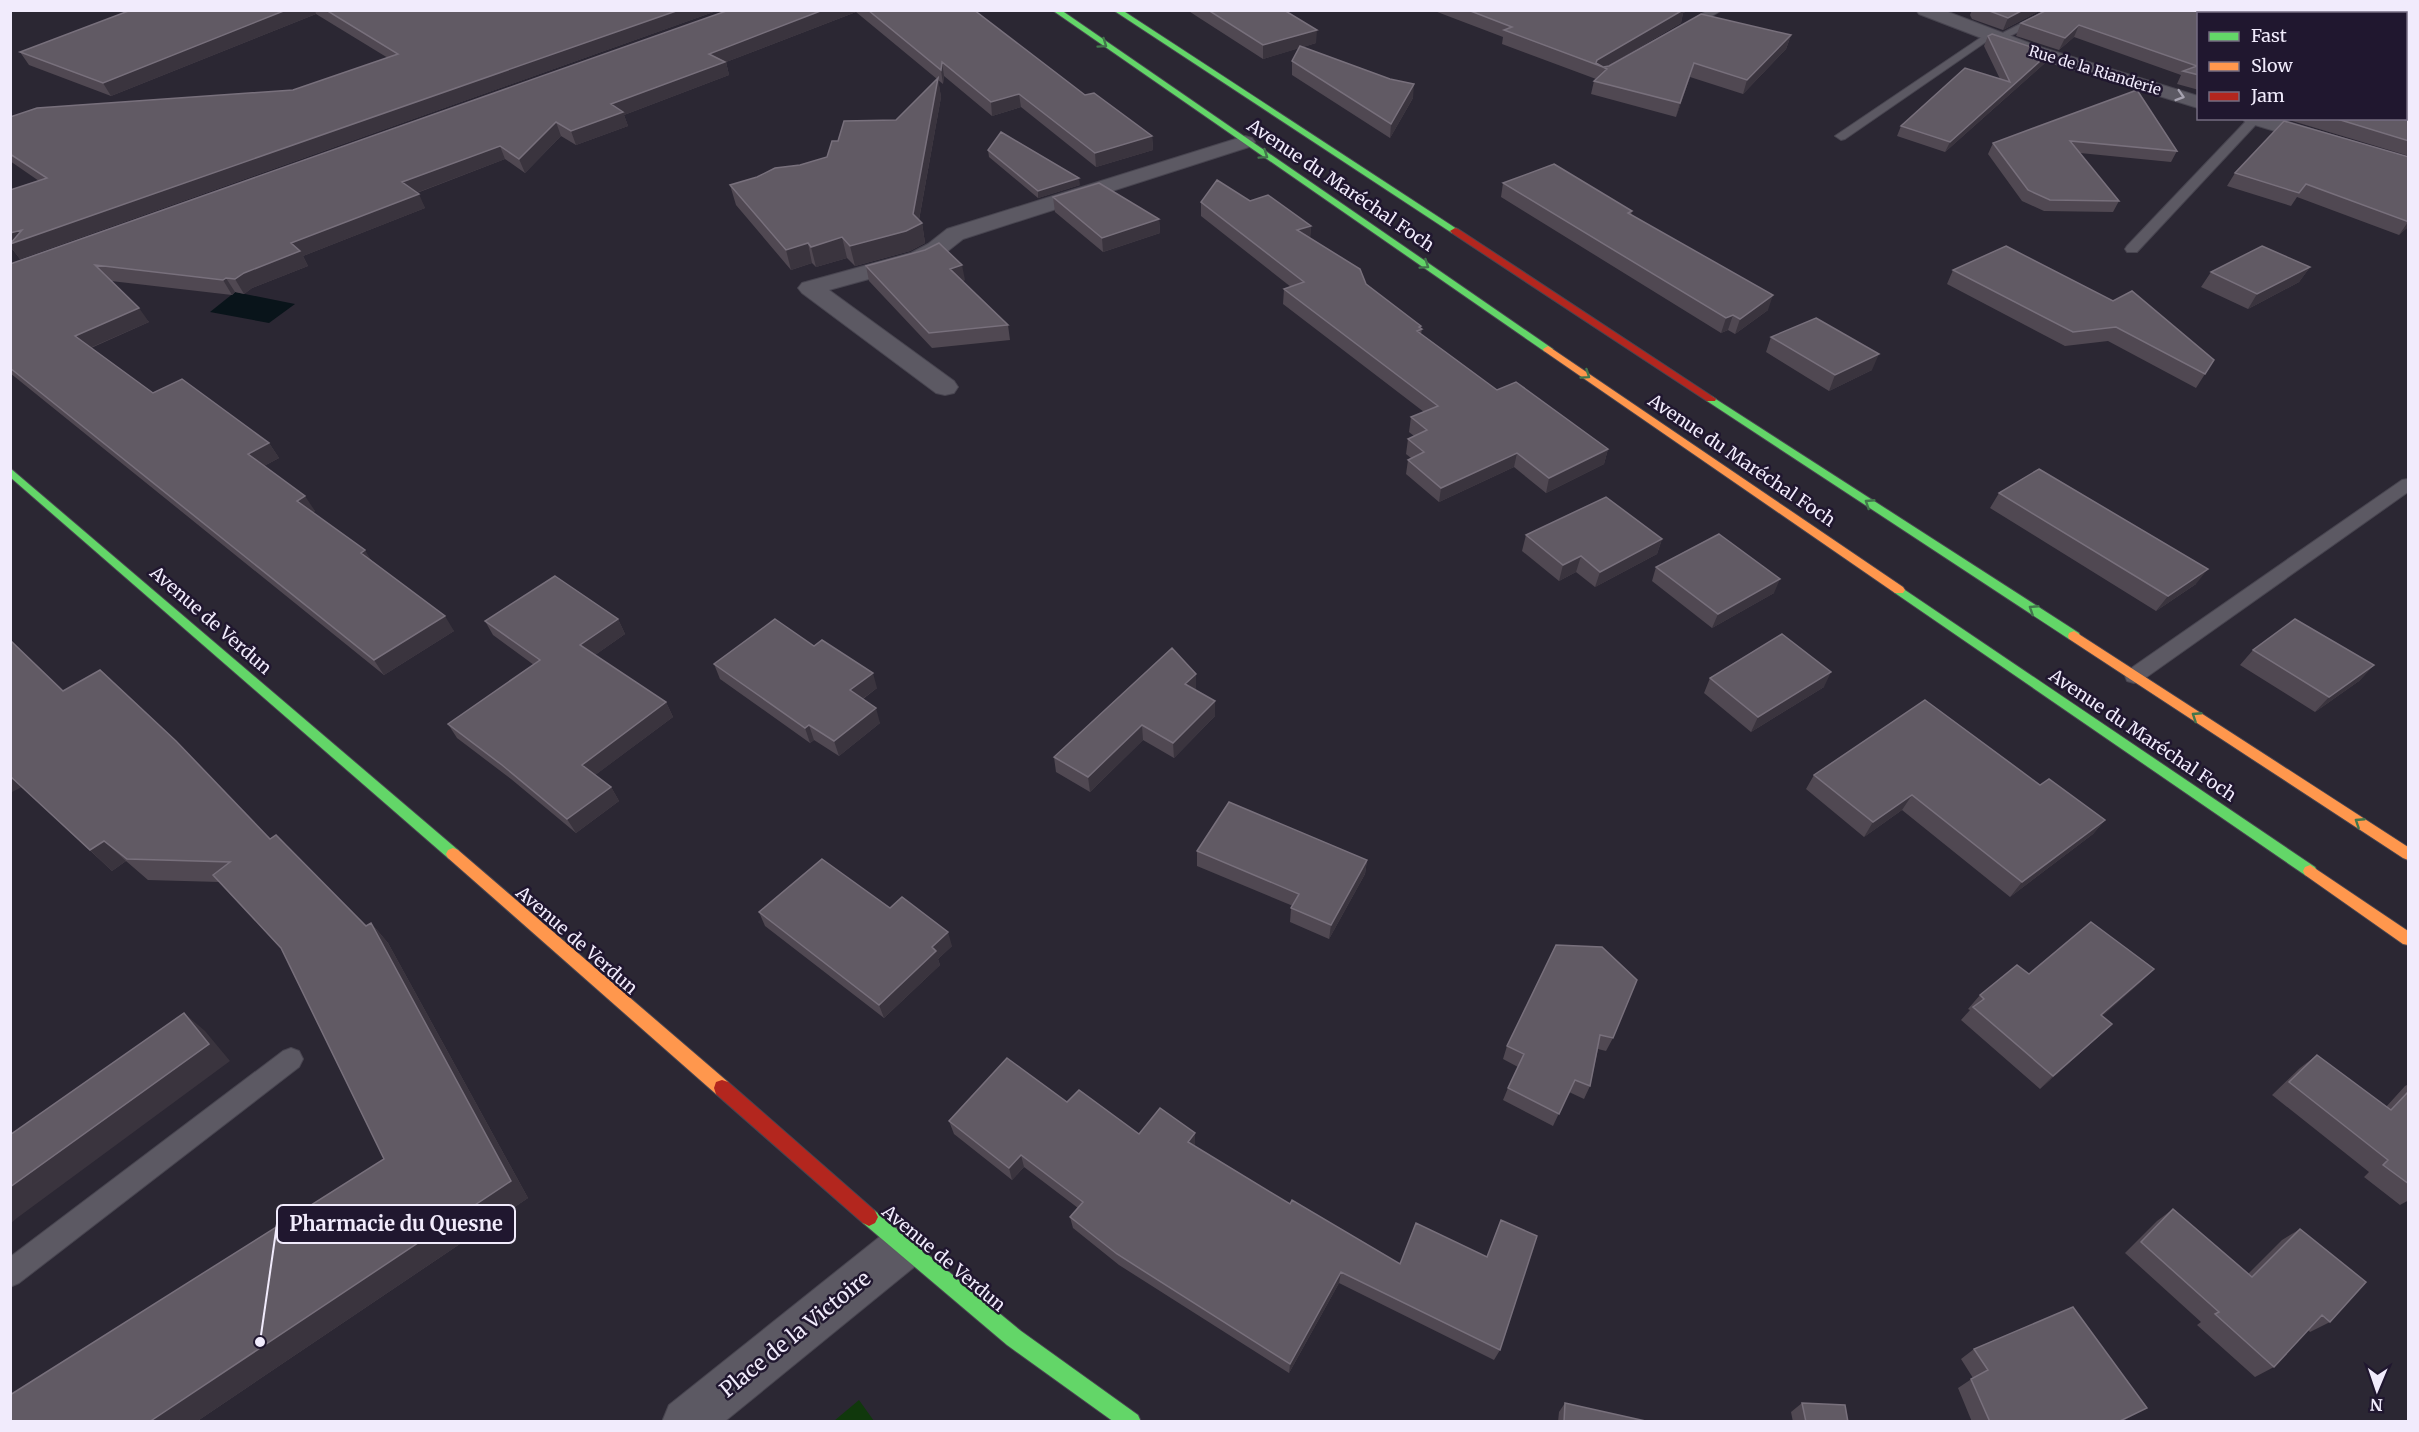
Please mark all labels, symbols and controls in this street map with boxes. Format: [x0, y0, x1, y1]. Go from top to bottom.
legend [2197, 12, 2407, 120]
text: Fast [2251, 24, 2287, 47]
one-way arrow [1097, 37, 1108, 48]
street label: Rue de la Rianderie [2026, 41, 2164, 99]
text: Slow [2251, 54, 2294, 77]
text: Jam [2250, 84, 2285, 107]
one-way arrow [2174, 89, 2185, 101]
street label: Avenue du Maréchal Foch [1242, 113, 1439, 256]
one-way arrow [1258, 147, 1268, 159]
one-way arrow [1419, 257, 1429, 269]
one-way arrow [1579, 368, 1590, 379]
street label: Avenue du Maréchal Foch [1643, 388, 1840, 531]
one-way arrow [1865, 499, 1876, 510]
street label: Avenue de Verdun [145, 560, 277, 679]
one-way arrow [2029, 605, 2039, 617]
street label: Avenue du Maréchal Foch [2044, 663, 2241, 806]
one-way arrow [2192, 712, 2203, 723]
one-way arrow [2355, 819, 2366, 830]
street label: Avenue de Verdun [511, 880, 643, 999]
street label: Avenue de Verdun [877, 1199, 1010, 1316]
callout: Pharmacie du Quesne [277, 1205, 515, 1243]
text: Pharmacie du Quesne [289, 1211, 503, 1236]
street label: Place de la Victoire [714, 1265, 876, 1403]
north arrow [2347, 1360, 2407, 1420]
text: N [2369, 1395, 2383, 1415]

